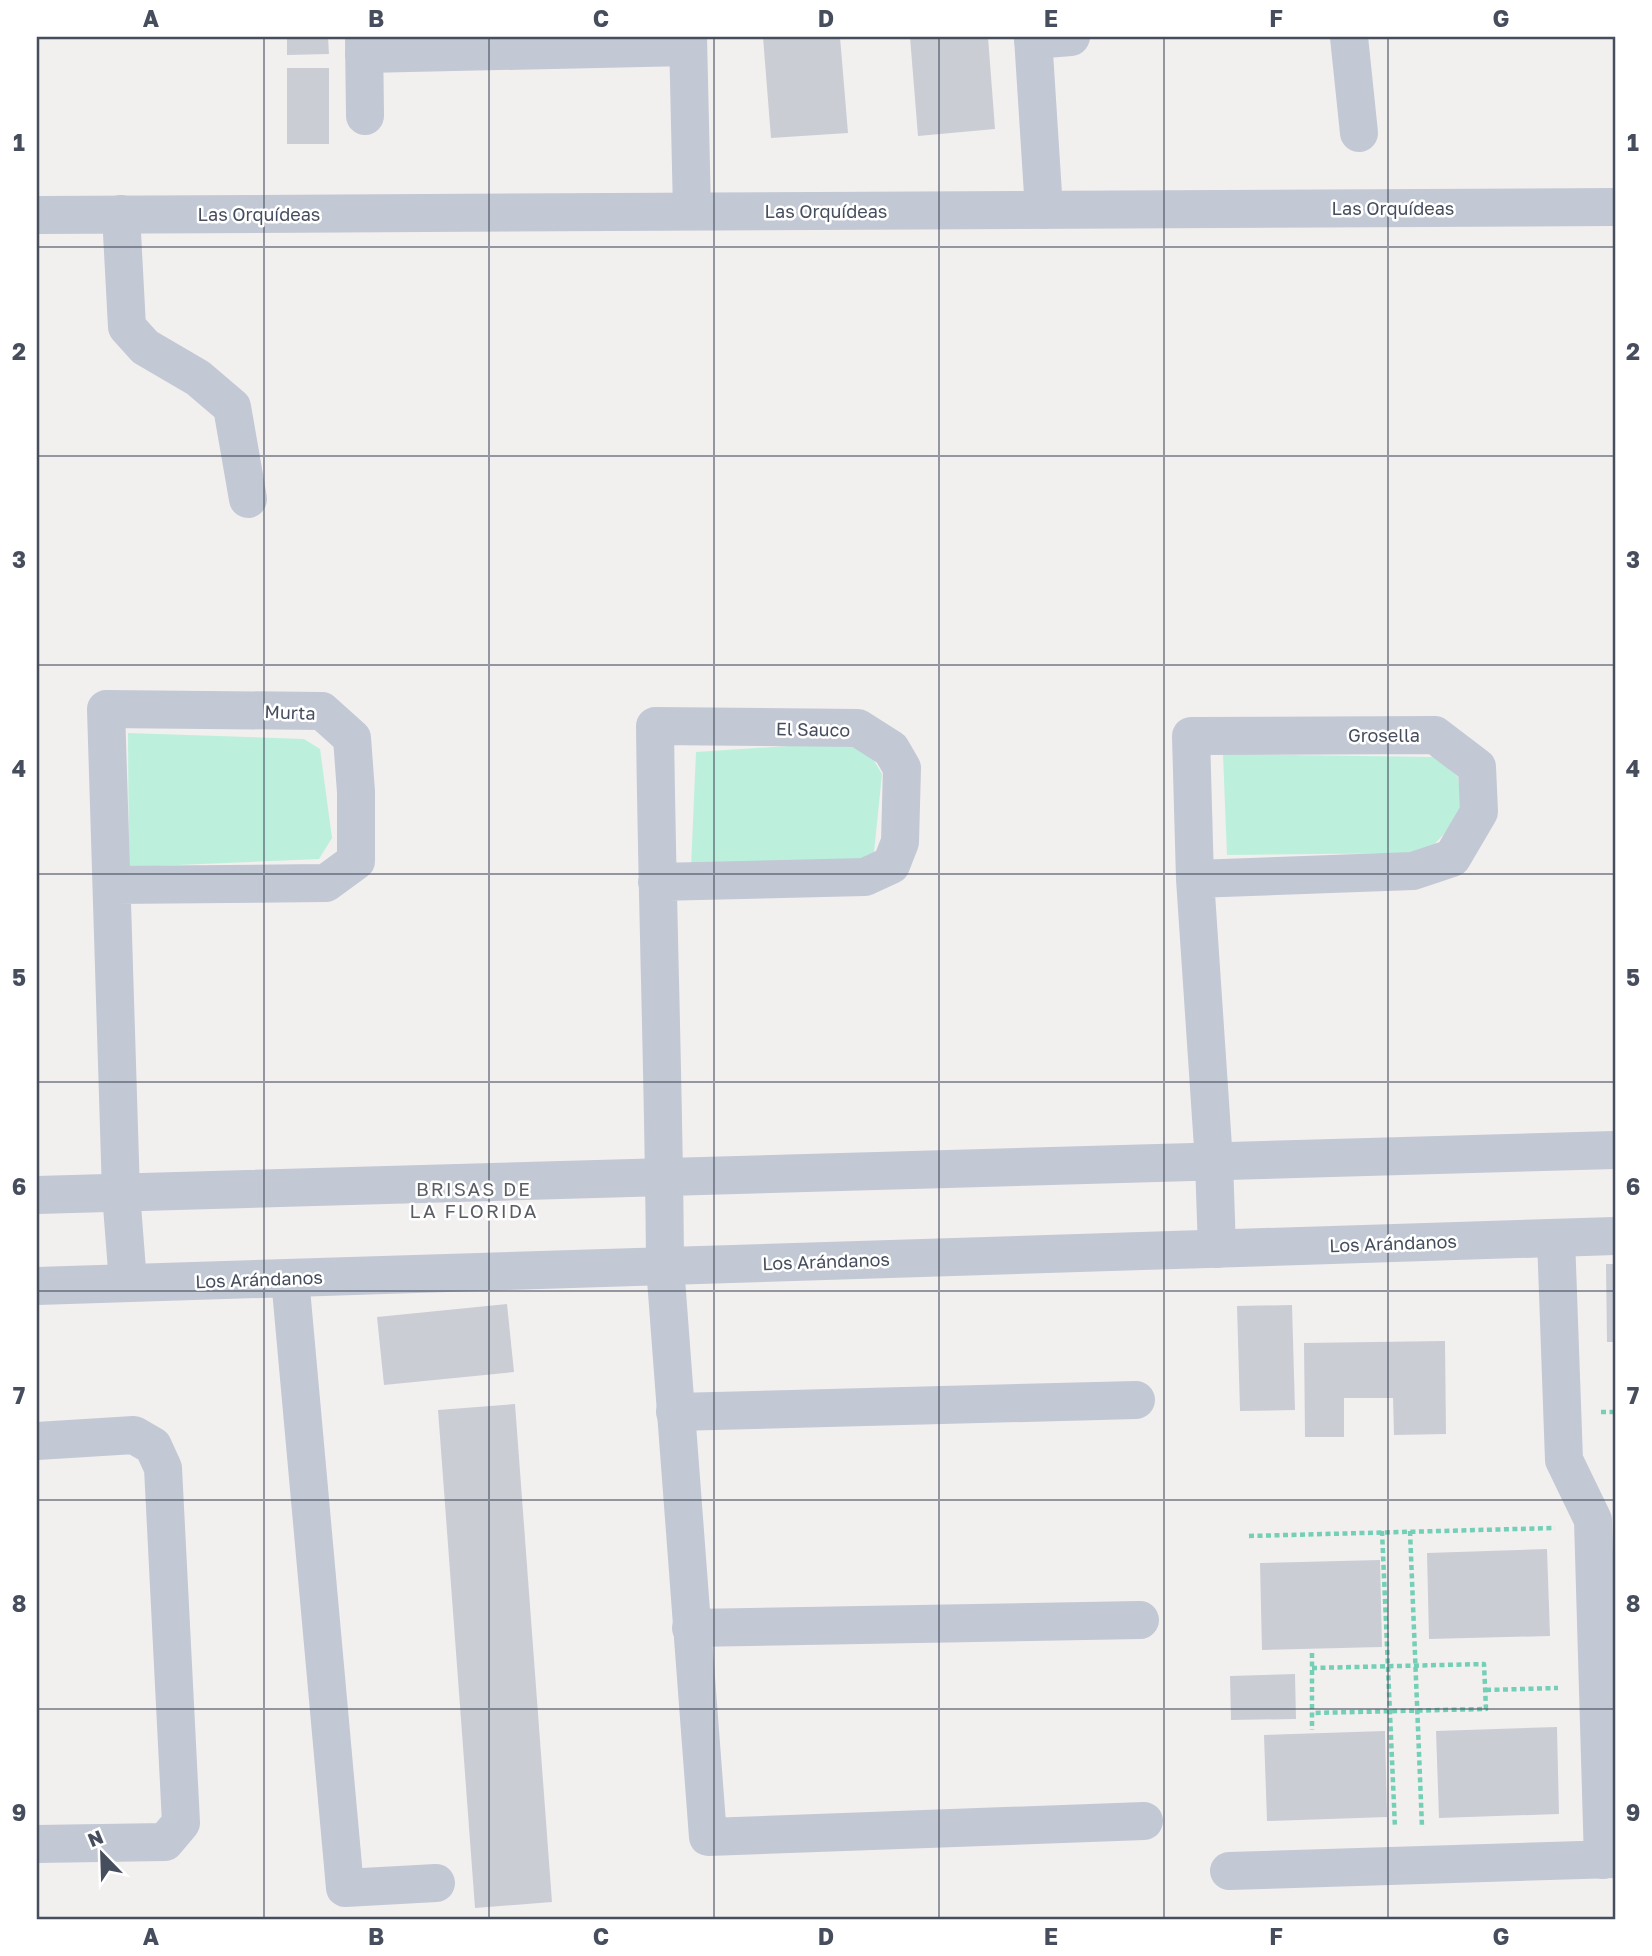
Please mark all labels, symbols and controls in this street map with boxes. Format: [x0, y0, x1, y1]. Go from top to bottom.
text: A [143, 4, 160, 32]
text: B [368, 4, 384, 32]
text: C [593, 4, 609, 32]
text: D [818, 4, 834, 32]
text: E [1044, 4, 1058, 32]
text: F [1269, 4, 1283, 32]
text: G [1493, 4, 1509, 32]
text: 1 [13, 128, 25, 156]
text: 1 [1627, 128, 1639, 156]
street label: Las Orquídeas [1332, 197, 1454, 219]
street label: Las Orquídeas [765, 200, 887, 222]
street label: Las Orquídeas [198, 203, 320, 225]
text: 2 [12, 337, 26, 365]
text: 2 [1626, 337, 1640, 365]
text: 3 [12, 545, 26, 573]
text: 3 [1626, 545, 1640, 573]
street label: Murta [264, 700, 316, 724]
street label: El Sauco [776, 717, 850, 741]
street label: Grosella [1348, 724, 1420, 746]
text: 4 [12, 754, 26, 782]
text: 4 [1626, 754, 1640, 782]
text: 5 [12, 963, 26, 991]
text: 5 [1626, 963, 1640, 991]
text: 6 [12, 1172, 26, 1200]
text: 6 [1626, 1172, 1640, 1200]
district label: BRISAS DE LA FLORIDA [410, 1177, 538, 1222]
street label: Los Arándanos [1329, 1230, 1457, 1256]
street label: Los Arándanos [762, 1248, 890, 1274]
street label: Los Arándanos [195, 1266, 323, 1292]
text: 7 [13, 1381, 25, 1409]
text: 7 [1627, 1381, 1639, 1409]
text: 8 [12, 1589, 26, 1617]
text: 8 [1626, 1589, 1640, 1617]
text: 9 [12, 1798, 26, 1826]
text: 9 [1626, 1798, 1640, 1826]
north arrow [66, 1820, 136, 1890]
text: N [84, 1824, 106, 1851]
text: A [143, 1922, 160, 1950]
text: B [368, 1922, 384, 1950]
text: C [593, 1922, 609, 1950]
text: D [818, 1922, 834, 1950]
text: E [1044, 1922, 1058, 1950]
text: F [1269, 1922, 1283, 1950]
text: G [1493, 1922, 1509, 1950]

